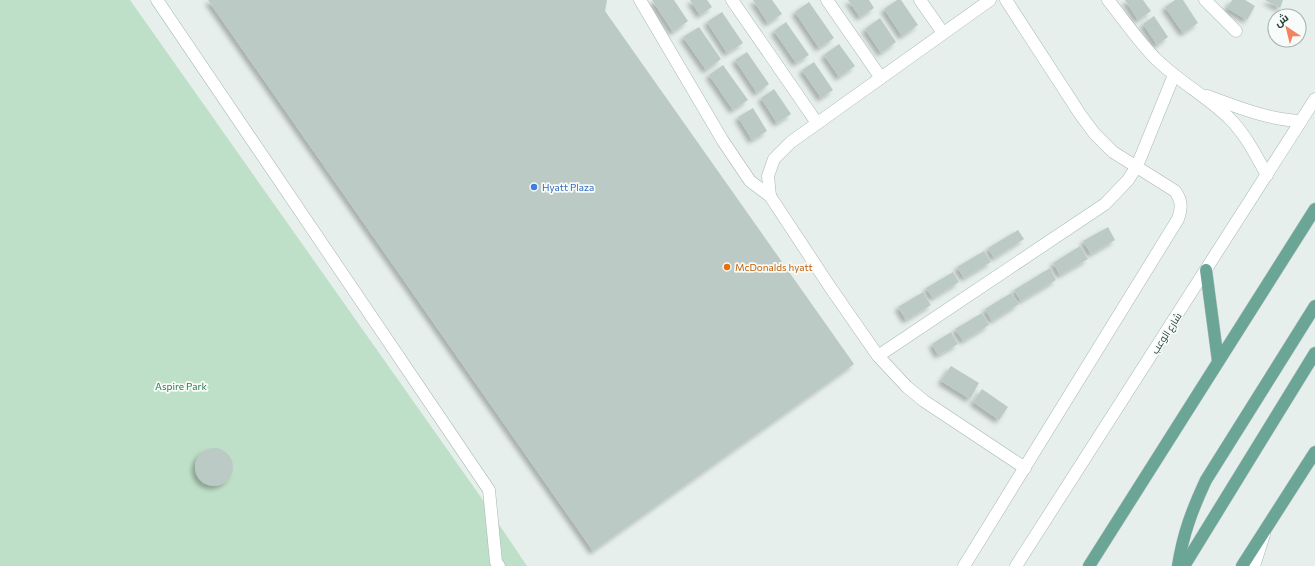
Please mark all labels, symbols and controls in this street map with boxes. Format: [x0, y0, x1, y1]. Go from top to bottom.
north arrow [1267, 8, 1307, 48]
text: ش [1271, 10, 1291, 30]
place label: Hyatt Plaza [542, 181, 594, 193]
marker: Hyatt Plaza [529, 182, 539, 192]
place label: McDonalds hyatt [735, 261, 813, 273]
marker: McDonalds hyatt [722, 262, 732, 272]
street label: شارع الوعب [1148, 310, 1185, 356]
park label: Aspire Park [155, 380, 208, 392]

